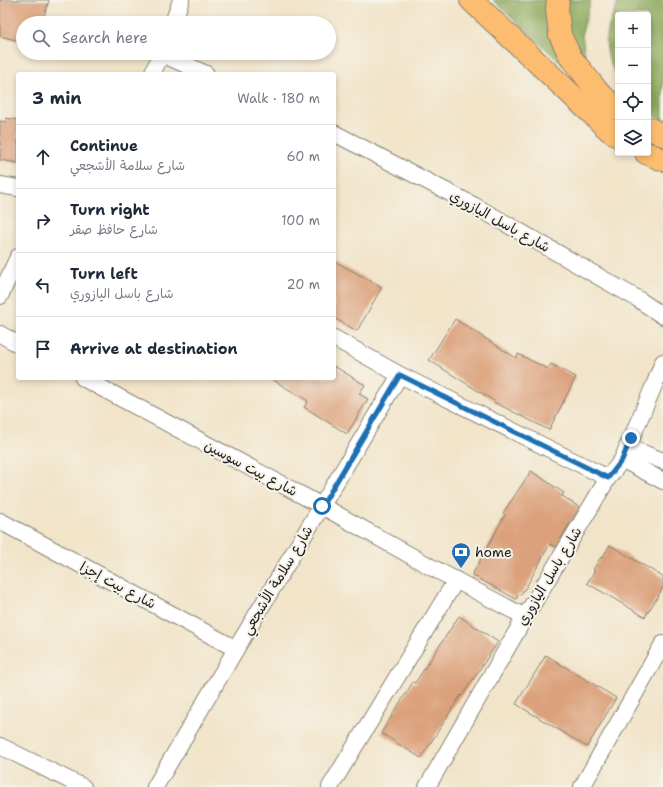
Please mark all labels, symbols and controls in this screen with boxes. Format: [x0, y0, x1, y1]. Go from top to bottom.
map controls [615, 12, 651, 156]
button: + [615, 12, 651, 48]
search box [16, 16, 336, 60]
icon: search [30, 27, 52, 49]
text: Search here [62, 28, 148, 48]
button: − [615, 48, 651, 84]
button: locate [615, 84, 651, 120]
text: 3 min [32, 87, 82, 109]
text: Walk · 180 m [237, 90, 320, 107]
button: layers [615, 120, 651, 156]
text: Continue [70, 136, 138, 156]
icon: ahead [32, 146, 54, 168]
text: 60 m [287, 148, 320, 165]
text: شارع سلامة الأشجعي [70, 157, 185, 174]
street label: شارع باسل اليازوري [446, 186, 553, 258]
text: Turn right [70, 200, 150, 220]
icon: right [32, 210, 54, 232]
text: 100 m [281, 212, 320, 229]
text: شارع حافظ صقر [70, 221, 158, 238]
text: Turn left [70, 264, 138, 284]
icon: left [32, 274, 54, 296]
text: 20 m [287, 276, 320, 293]
text: شارع باسل اليازوري [70, 285, 174, 302]
icon: arrive [32, 338, 54, 360]
text: Arrive at destination [70, 339, 238, 359]
route end [622, 429, 640, 447]
street label: شارع بيت سوسين [201, 436, 301, 501]
route start [313, 497, 331, 515]
street label: شارع سلامة الأشجعي [237, 522, 320, 640]
street label: شارع باسل اليازوري [513, 524, 587, 629]
bank icon: home [450, 541, 472, 569]
place label: home [475, 543, 512, 561]
street label: شارع بيت إجزا [76, 557, 159, 613]

